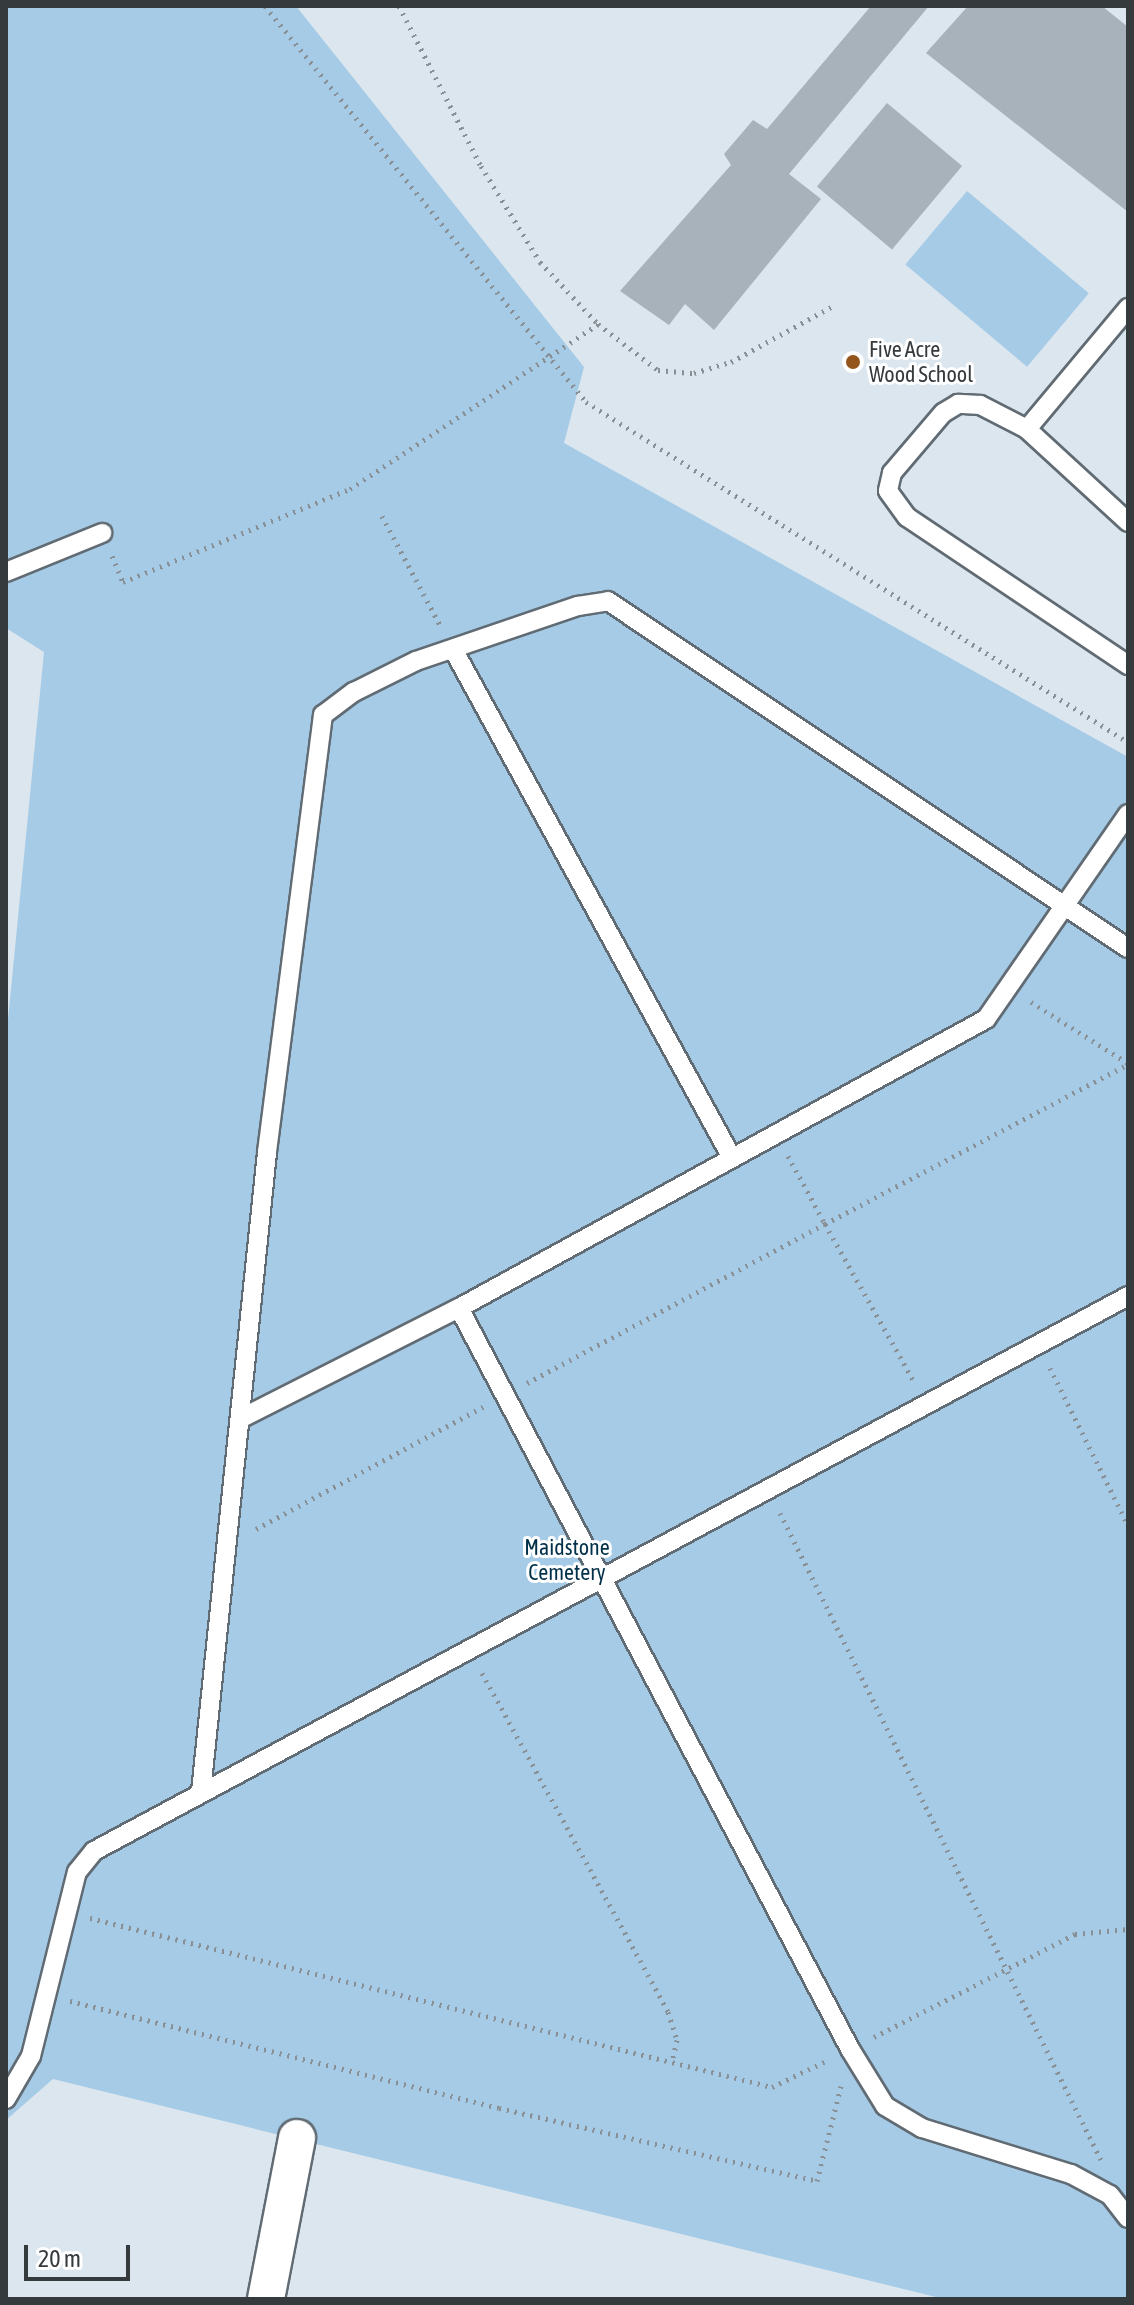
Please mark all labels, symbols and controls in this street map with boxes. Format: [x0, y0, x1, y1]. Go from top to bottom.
place label: Five Acre Wood School [869, 336, 973, 388]
marker: Five Acre Wood School [844, 353, 862, 371]
park label: Maidstone Cemetery [524, 1534, 610, 1586]
scale bar [28, 2229, 134, 2279]
text: 20 m [38, 2245, 81, 2272]

